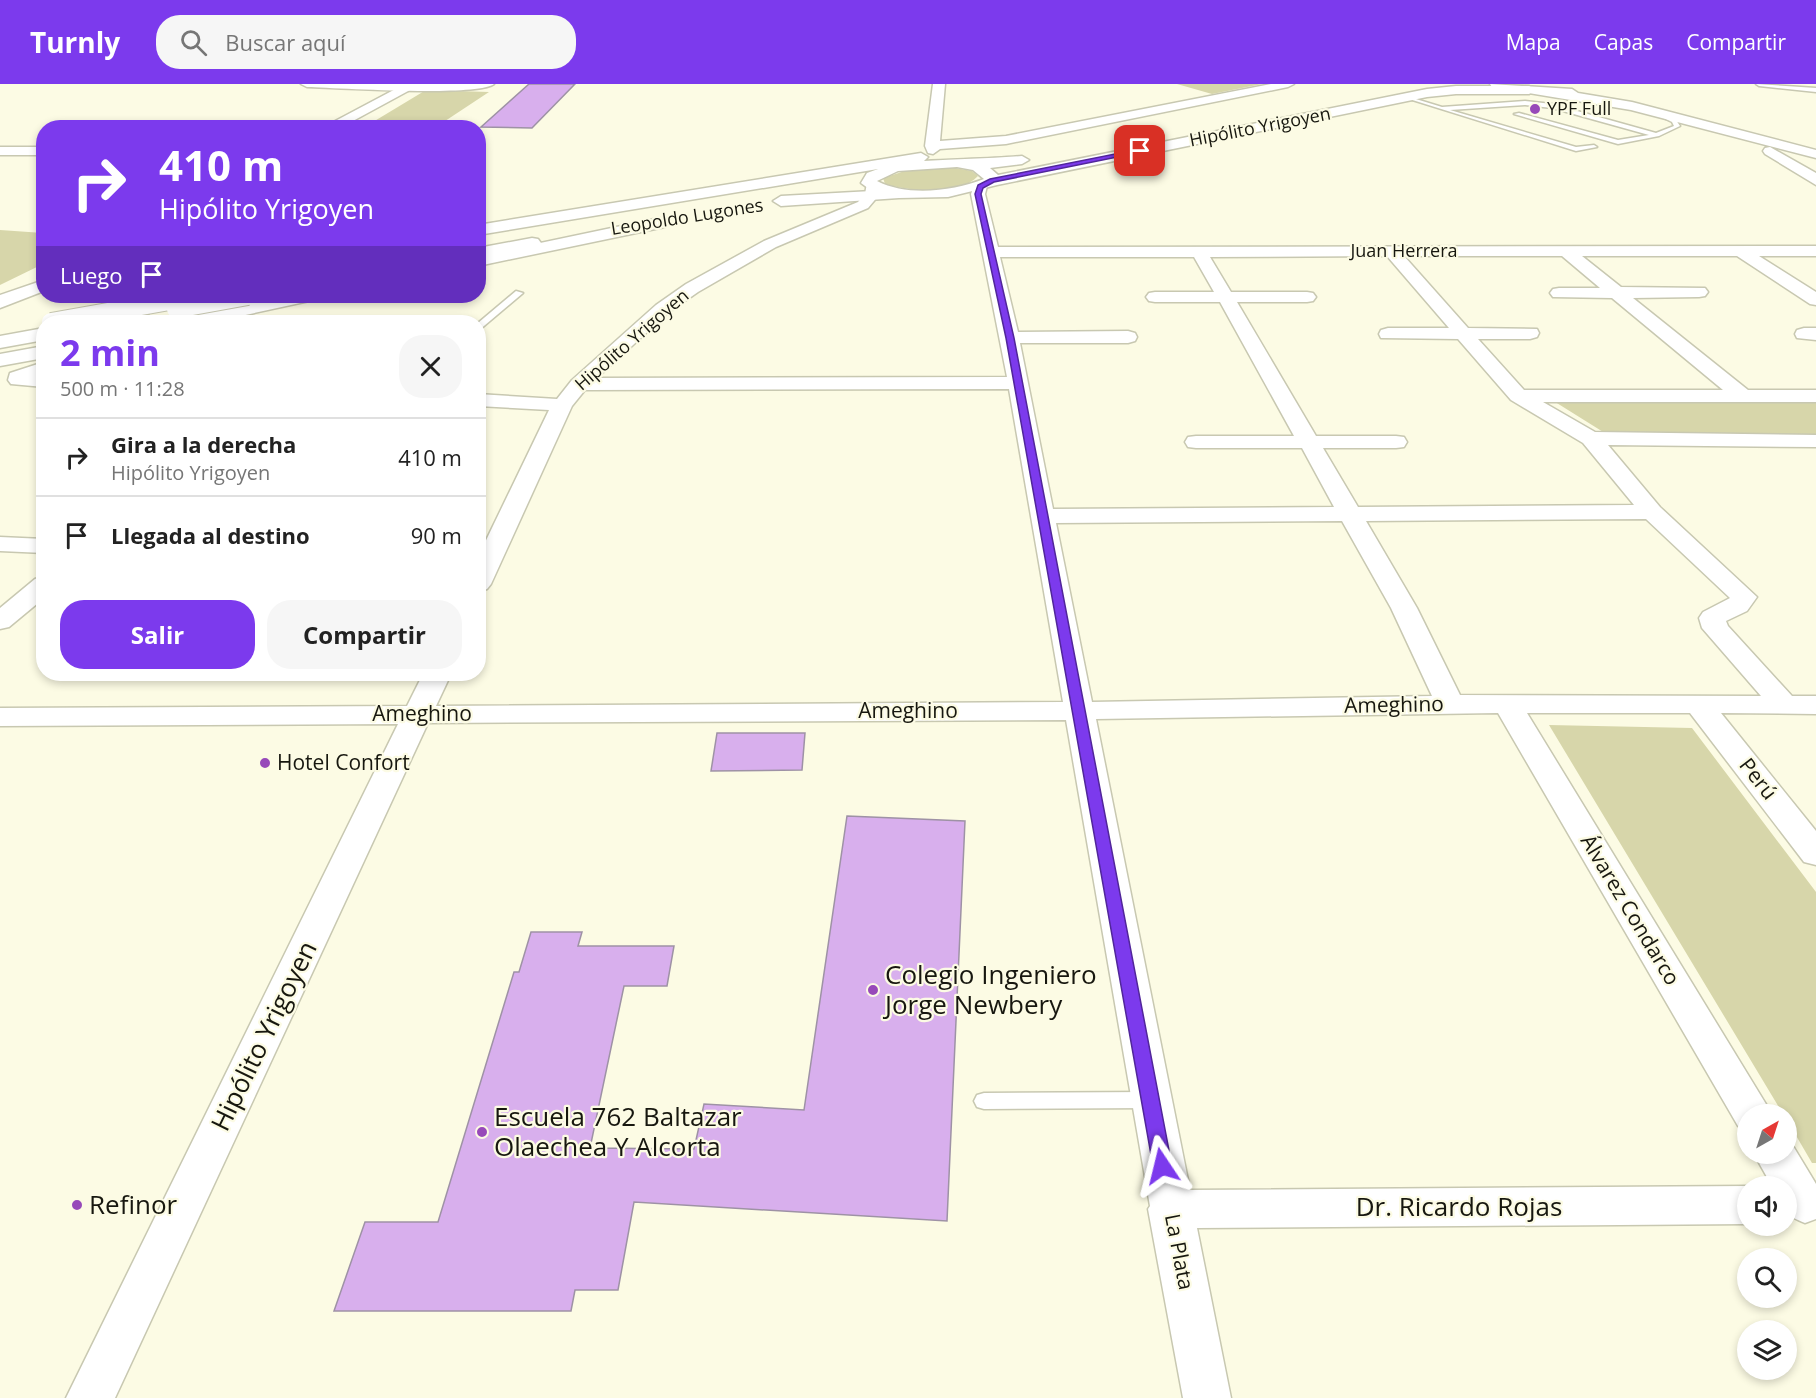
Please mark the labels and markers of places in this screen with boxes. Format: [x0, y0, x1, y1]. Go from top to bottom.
place label: YPF Full [1547, 96, 1611, 120]
marker: YPF Full [1528, 102, 1542, 116]
pin [1114, 125, 1165, 176]
place label: Hotel Confort [277, 748, 410, 776]
marker: Hotel Confort [258, 756, 272, 770]
place label: Colegio Ingeniero Jorge Newbery [882, 956, 1097, 1022]
marker: Colegio Ingeniero Jorge Newbery [866, 983, 880, 997]
place label: Escuela 762 Baltazar Olaechea Y Alcorta [494, 1098, 742, 1164]
marker: Escuela 762 Baltazar Olaechea Y Alcorta [475, 1125, 489, 1139]
place label: Refinor [89, 1186, 178, 1222]
marker: Refinor [70, 1198, 84, 1212]

